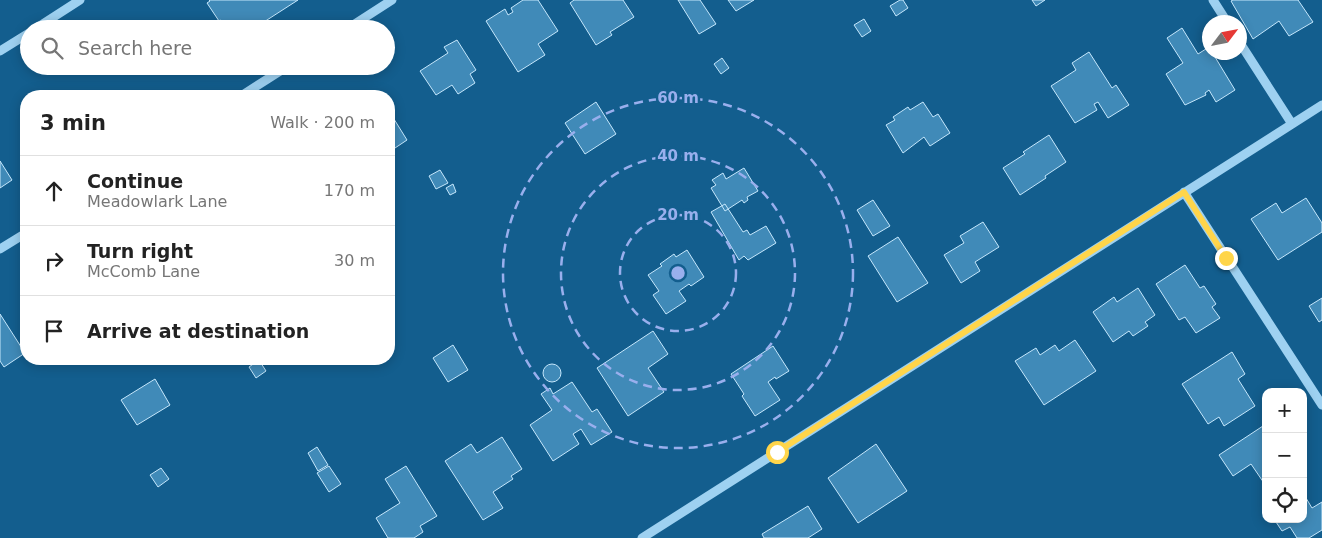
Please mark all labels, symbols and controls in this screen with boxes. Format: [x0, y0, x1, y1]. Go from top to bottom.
north arrow [1202, 15, 1247, 60]
search box [20, 20, 395, 75]
icon: search [38, 34, 66, 62]
text: Search here [78, 37, 192, 59]
text: 60 m [657, 89, 699, 107]
text: 3 min [40, 111, 106, 135]
text: Walk · 200 m [270, 113, 375, 132]
text: 40 m [657, 147, 699, 165]
text: Continue [87, 170, 183, 192]
icon: ahead [40, 177, 68, 205]
text: 170 m [324, 181, 375, 200]
text: Meadowlark Lane [87, 192, 227, 211]
text: 20 m [657, 206, 699, 224]
text: Turn right [87, 240, 193, 262]
icon: right [40, 247, 68, 275]
route end [1215, 247, 1238, 270]
text: 30 m [334, 251, 375, 270]
text: McComb Lane [87, 262, 200, 281]
centre of rings [669, 264, 687, 282]
icon: arrive [40, 317, 68, 345]
text: Arrive at destination [87, 320, 309, 342]
map controls [1262, 388, 1307, 523]
button: + [1262, 388, 1307, 433]
button: − [1262, 433, 1307, 478]
route start [766, 441, 789, 464]
button: locate [1262, 478, 1307, 523]

